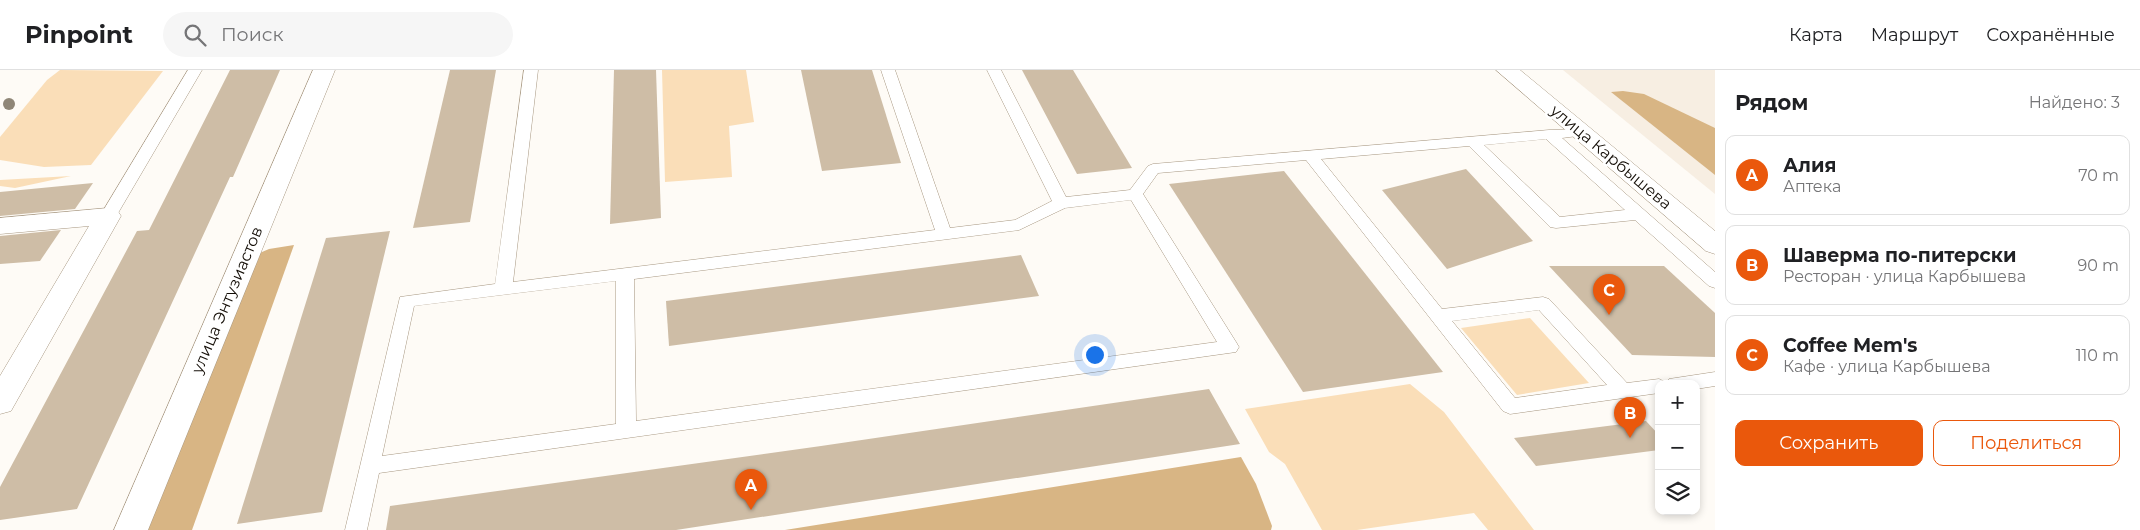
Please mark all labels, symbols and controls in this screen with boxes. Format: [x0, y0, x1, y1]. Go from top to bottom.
search box [163, 12, 513, 57]
text: Pinpoint [25, 20, 133, 49]
icon: search [181, 21, 209, 49]
text: Поиск [221, 23, 283, 46]
text: Карта [1789, 24, 1843, 46]
text: Маршрут [1871, 24, 1958, 46]
text: Сохранённые [1986, 24, 2115, 46]
text: Рядом [1735, 90, 1808, 115]
text: Найдено: 3 [2029, 93, 2120, 112]
street label: улица Карбышева [1546, 100, 1675, 213]
text: Алия [1783, 154, 1836, 177]
text: A [1746, 166, 1758, 185]
text: 70 m [2078, 166, 2119, 185]
text: Аптека [1783, 177, 1841, 196]
street label: улица Энтузиастов [187, 224, 267, 377]
text: Шаверма по-питерски [1783, 244, 2016, 267]
text: B [1746, 256, 1758, 275]
text: 90 m [2077, 256, 2119, 275]
text: Ресторан · улица Карбышева [1783, 267, 2026, 286]
pin: C [1593, 274, 1625, 315]
text: Coffee Mem's [1783, 334, 1917, 357]
your location [1082, 342, 1108, 368]
text: C [1746, 346, 1758, 365]
text: 110 m [2076, 346, 2119, 365]
text: Кафе · улица Карбышева [1783, 357, 1990, 376]
map controls [1655, 380, 1700, 515]
button: + [1655, 380, 1700, 425]
pin: B [1614, 397, 1646, 438]
button: Сохранить [1735, 420, 1923, 466]
button: Поделиться [1933, 420, 2120, 466]
button: − [1655, 425, 1700, 470]
pin: A [735, 469, 767, 510]
button: layers [1655, 470, 1700, 515]

